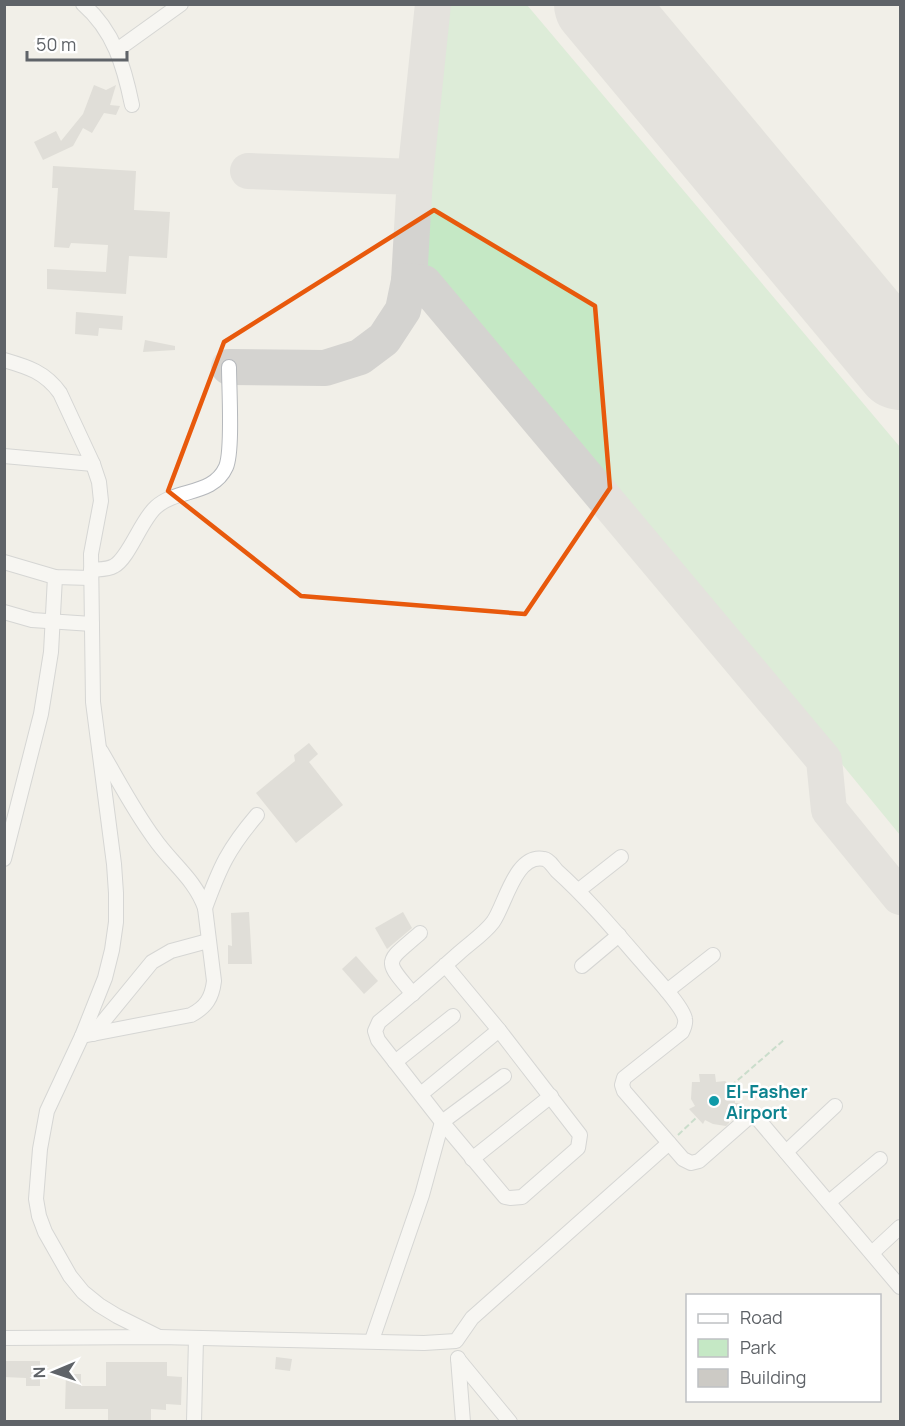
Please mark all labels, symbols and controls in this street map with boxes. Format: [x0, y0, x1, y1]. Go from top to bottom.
scale bar [27, 24, 128, 62]
text: 50 m [36, 32, 76, 56]
place label: El-Fasher Airport [726, 1079, 808, 1124]
marker: El-Fasher Airport [707, 1094, 721, 1108]
legend [686, 1294, 881, 1402]
text: Road [740, 1305, 783, 1329]
text: Park [740, 1335, 777, 1359]
north arrow [24, 1342, 84, 1402]
text: Building [740, 1365, 806, 1389]
text: N [28, 1366, 50, 1379]

